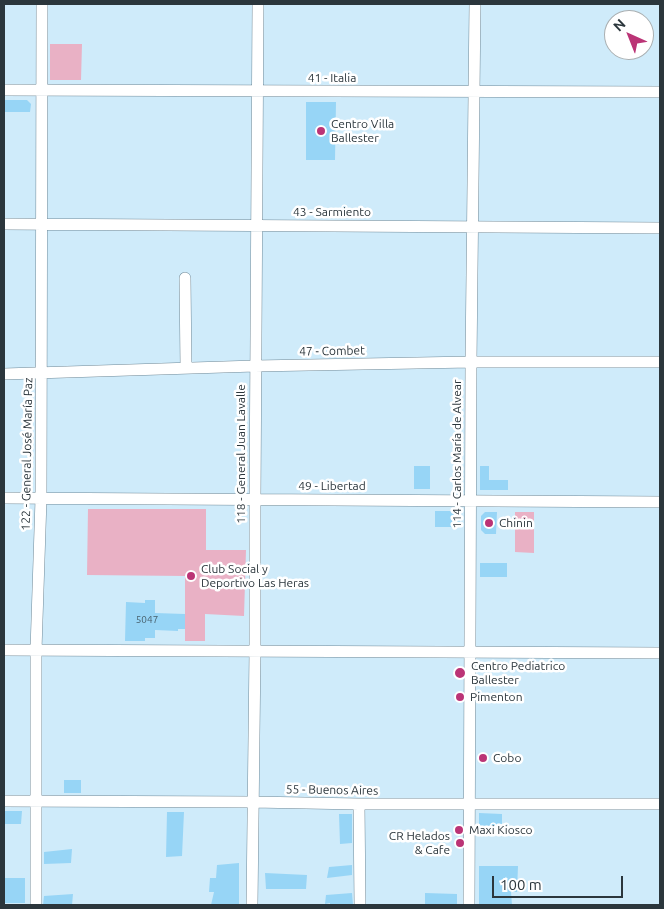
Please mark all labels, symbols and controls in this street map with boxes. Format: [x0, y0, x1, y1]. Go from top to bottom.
north arrow [604, 10, 654, 60]
text: N [610, 16, 629, 34]
street label: 41 - Italia [308, 71, 356, 85]
place label: Centro Villa Ballester [331, 117, 394, 145]
marker: Centro Villa Ballester [315, 125, 327, 137]
street label: 43 - Sarmiento [293, 205, 371, 219]
street label: 47 - Combet [299, 343, 365, 359]
street label: 122 - General José María Paz [18, 377, 36, 531]
street label: 114 - Carlos María de Alvear [450, 380, 464, 528]
street label: 118 - General Juan Lavalle [234, 384, 248, 524]
street label: 49 - Libertad [298, 479, 366, 493]
place label: Chinin [499, 516, 533, 530]
marker: Chinin [483, 517, 495, 529]
place label: Club Social y Deportivo Las Heras [201, 562, 309, 590]
marker: Club Social y Deportivo Las Heras [185, 570, 197, 582]
house number: 5047 [136, 614, 158, 626]
place label: Centro Pediatrico Ballester [471, 659, 565, 687]
marker: Centro Pediatrico Ballester [453, 666, 467, 680]
place label: Pimenton [470, 690, 522, 704]
marker: Pimenton [454, 691, 466, 703]
place label: Cobo [493, 751, 521, 765]
marker: Cobo [477, 752, 489, 764]
street label: 55 - Buenos Aires [286, 782, 378, 798]
place label: Maxi Kiosco [469, 823, 533, 837]
marker: Maxi Kiosco [453, 824, 465, 836]
place label: CR Helados & Cafe [389, 829, 450, 857]
marker: CR Helados & Cafe [454, 837, 466, 849]
scale bar [494, 866, 625, 898]
text: 100 m [500, 876, 542, 893]

